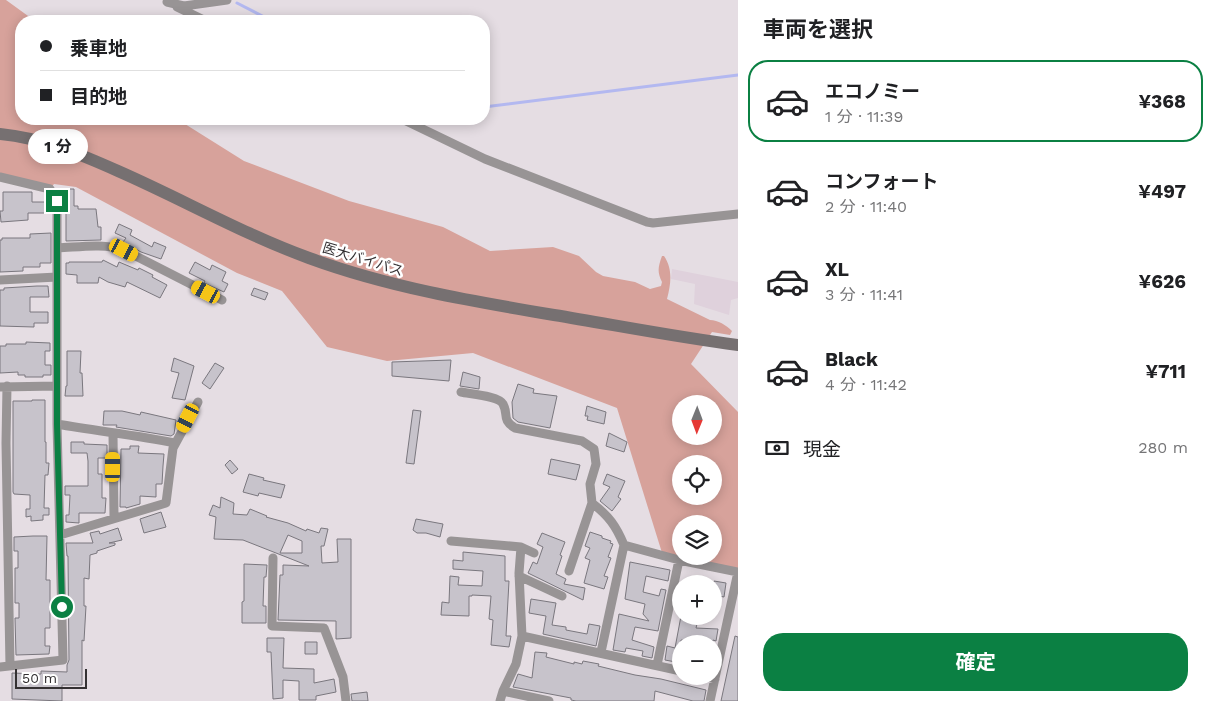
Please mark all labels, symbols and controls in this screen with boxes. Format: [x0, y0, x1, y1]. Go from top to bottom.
text: 車両を選択 [763, 17, 873, 42]
text: 乗車地 [70, 37, 127, 60]
icon: car [765, 79, 810, 124]
text: エコノミー [825, 80, 920, 103]
text: 目的地 [70, 85, 127, 108]
text: ¥368 [1138, 90, 1186, 113]
text: 1 分 · 11:39 [825, 107, 903, 126]
callout: 1 分 [27, 128, 87, 164]
text: 1 分 [44, 137, 72, 156]
icon: car [765, 169, 810, 214]
text: コンフォート [825, 170, 938, 193]
text: ¥497 [1138, 180, 1186, 203]
route end [46, 190, 68, 212]
text: 2 分 · 11:40 [825, 197, 907, 216]
car [107, 237, 140, 263]
street label: 医大バイパス [321, 239, 405, 279]
text: XL [825, 258, 849, 281]
icon: car [765, 259, 810, 304]
text: ¥626 [1139, 270, 1186, 293]
car [189, 278, 222, 306]
text: 3 分 · 11:41 [825, 285, 903, 304]
text: Black [825, 348, 878, 371]
icon: car [765, 349, 810, 394]
text: ¥711 [1145, 360, 1186, 383]
text: 4 分 · 11:42 [825, 375, 907, 394]
north arrow [672, 395, 722, 445]
map controls [672, 395, 722, 685]
car [174, 401, 201, 435]
icon: cash [763, 434, 791, 462]
text: 現金 [803, 438, 841, 461]
text: 280 m [1138, 438, 1188, 457]
car [105, 452, 120, 482]
button: locate [672, 455, 722, 505]
button: layers [672, 515, 722, 565]
button: + [672, 575, 722, 625]
route start [51, 596, 73, 618]
button: 確定 [763, 633, 1188, 691]
button: − [672, 635, 722, 685]
scale bar [15, 666, 88, 689]
text: 50 m [22, 670, 57, 686]

